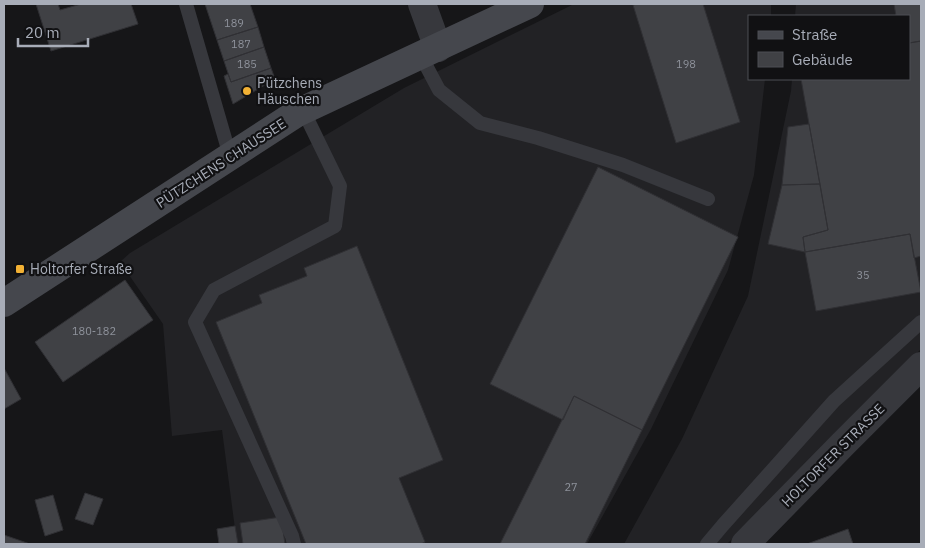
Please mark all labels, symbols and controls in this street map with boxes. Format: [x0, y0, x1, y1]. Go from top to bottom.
scale bar [18, 15, 88, 47]
legend [748, 15, 910, 80]
house number: 189 [224, 16, 244, 30]
text: 20 m [25, 23, 60, 42]
text: Straße [792, 25, 837, 44]
house number: 187 [231, 37, 251, 51]
text: Gebäude [792, 50, 853, 69]
house number: 185 [237, 57, 257, 71]
house number: 198 [676, 57, 696, 71]
place label: Pützchens Häuschen [257, 74, 322, 108]
marker: Pützchens Häuschen [241, 85, 253, 97]
street label: PÜTZCHENS CHAUSSEE [153, 114, 289, 212]
place label: Holtorfer Straße [30, 260, 133, 278]
marker: Holtorfer Straße [14, 263, 26, 275]
house number: 35 [856, 268, 870, 282]
house number: 180-182 [72, 324, 116, 338]
street label: HOLTORFER STRASSE [778, 400, 888, 510]
house number: 27 [564, 480, 578, 494]

